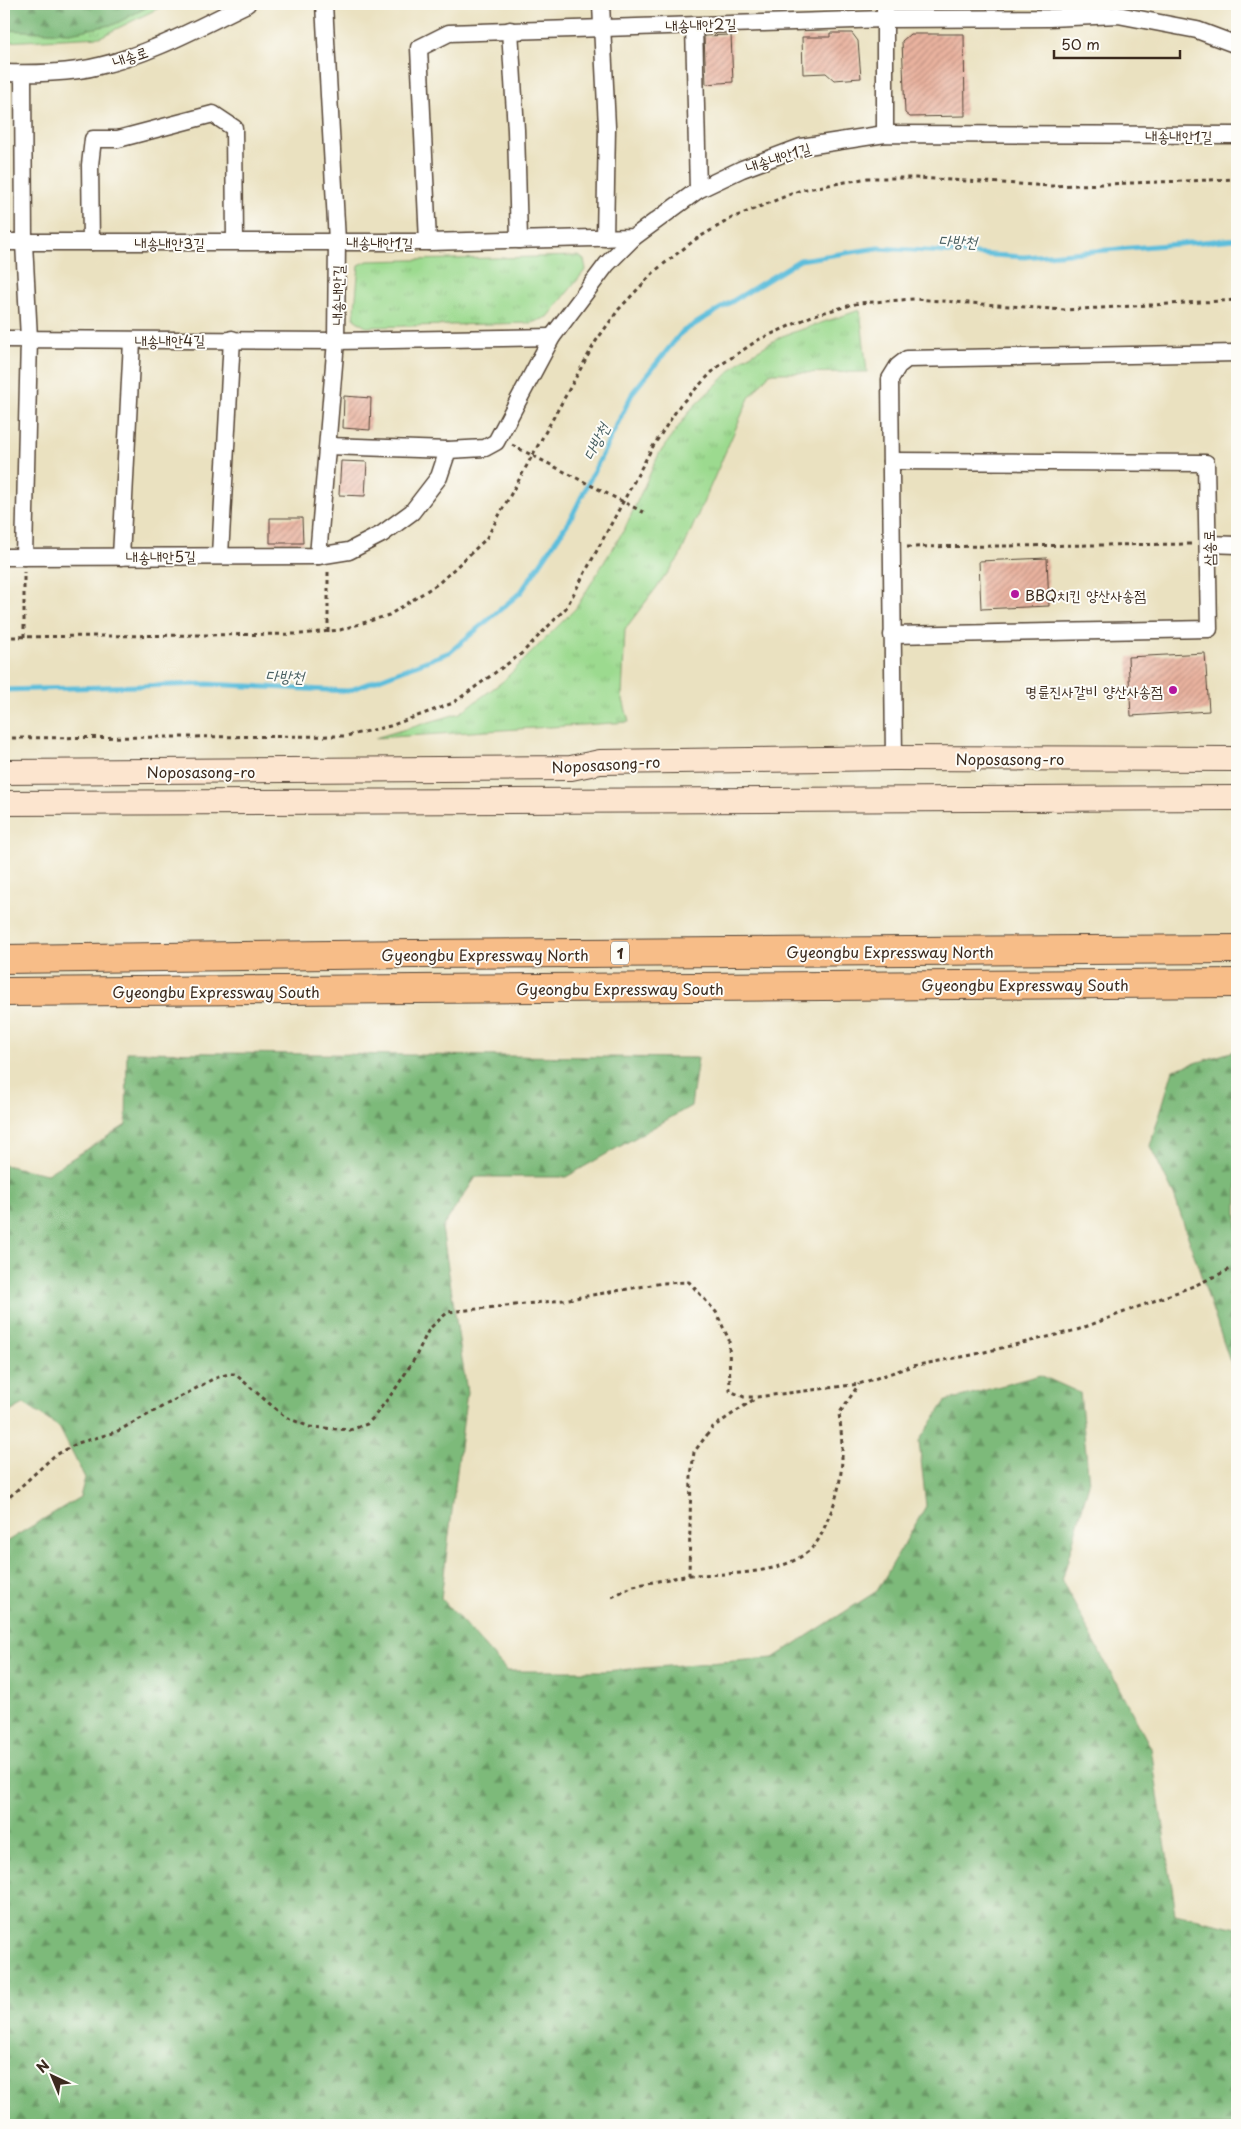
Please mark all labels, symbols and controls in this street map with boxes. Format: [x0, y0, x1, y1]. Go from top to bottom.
street label: 내송내안2길 [665, 11, 737, 37]
scale bar [1054, 28, 1180, 60]
text: 50 m [1061, 32, 1100, 55]
street label: 내송로 [109, 39, 151, 73]
street label: 내송내안1길 [1145, 124, 1213, 147]
street label: 내송내안1길 [743, 136, 813, 178]
water label: 다방천 [938, 227, 980, 253]
street label: 내송내안1길 [346, 230, 414, 254]
street label: 내송내안3길 [135, 231, 205, 254]
street label: 내송내안길 [325, 265, 349, 325]
street label: 내송내안4길 [135, 328, 205, 352]
water label: 다방천 [576, 416, 615, 464]
street label: 삼송로 [1196, 530, 1220, 566]
street label: 내송내안5길 [126, 544, 196, 568]
place label: BBQ치킨 양산사송점 [1025, 583, 1146, 606]
marker: BBQ치킨 양산사송점 [1009, 588, 1021, 600]
water label: 다방천 [265, 662, 307, 688]
place label: 명륜진사갈비 양산사송점 [1025, 679, 1163, 702]
marker: 명륜진사갈비 양산사송점 [1167, 684, 1179, 696]
street label: Noposasong-ro [956, 747, 1064, 770]
street label: Noposasong-ro [551, 750, 661, 778]
street label: Noposasong-ro [147, 760, 255, 783]
street label: Gyeongbu Expressway North [786, 940, 994, 963]
road number: 1 [611, 941, 629, 964]
street label: Gyeongbu Expressway North [381, 943, 589, 966]
street label: Gyeongbu Expressway South [921, 973, 1129, 996]
street label: Gyeongbu Expressway South [516, 977, 724, 1000]
street label: Gyeongbu Expressway South [112, 980, 320, 1003]
north arrow [28, 2052, 78, 2102]
text: N [31, 2055, 54, 2078]

